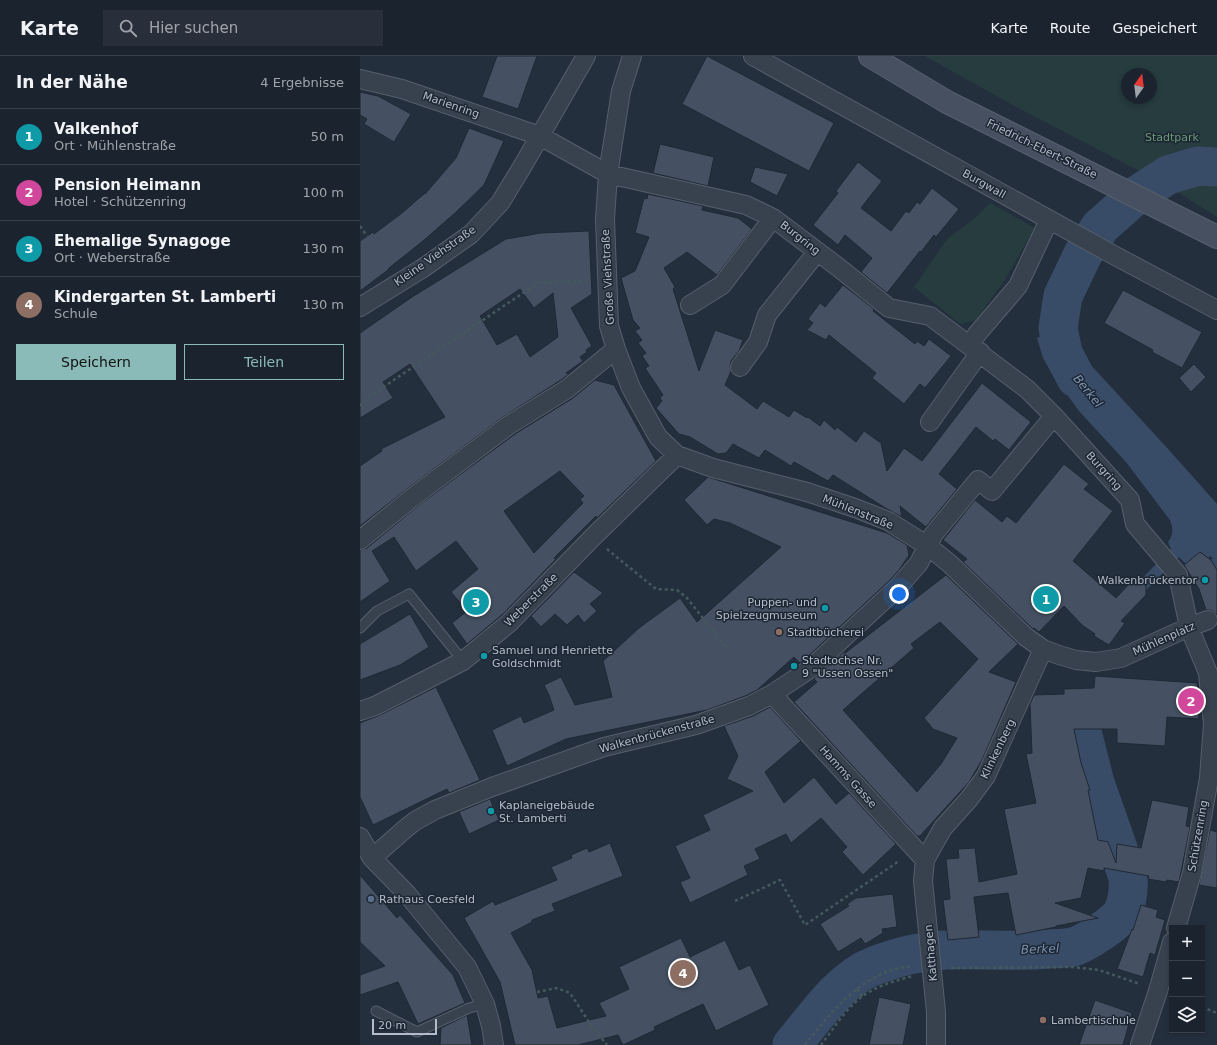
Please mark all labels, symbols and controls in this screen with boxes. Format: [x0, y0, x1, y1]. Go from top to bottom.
search box [103, 10, 383, 46]
text: Karte [20, 17, 79, 39]
icon: search [117, 17, 139, 39]
text: Hier suchen [149, 19, 238, 37]
text: Karte [990, 20, 1028, 36]
text: Route [1050, 20, 1090, 36]
text: Gespeichert [1112, 20, 1197, 36]
north arrow [1121, 68, 1157, 104]
text: In der Nähe [16, 72, 128, 92]
text: 4 Ergebnisse [260, 75, 344, 90]
street label: Marienring [421, 89, 481, 121]
street label: Friedrich-Ebert-Straße [985, 117, 1100, 182]
text: Valkenhof [54, 120, 138, 138]
text: 1 [24, 129, 34, 144]
text: 50 m [311, 129, 344, 144]
park label: Stadtpark [1145, 131, 1200, 144]
text: Ort · Mühlenstraße [54, 138, 176, 153]
street label: Burgwall [960, 167, 1008, 201]
text: Pension Heimann [54, 176, 201, 194]
text: 2 [24, 185, 34, 200]
text: 100 m [302, 185, 344, 200]
text: Hotel · Schützenring [54, 194, 186, 209]
street label: Burgring [777, 218, 823, 258]
street label: Kleine Viehstraße [392, 223, 478, 289]
street label: Große Viehstraße [599, 229, 617, 325]
text: Ehemalige Synagoge [54, 232, 231, 250]
text: 3 [24, 241, 34, 256]
text: 130 m [302, 241, 344, 256]
text: Ort · Weberstraße [54, 250, 170, 265]
text: Kindergarten St. Lamberti [54, 288, 276, 306]
text: 4 [24, 297, 34, 312]
text: 130 m [302, 297, 344, 312]
text: Schule [54, 306, 98, 321]
button: Speichern [16, 344, 176, 380]
button: Teilen [184, 344, 344, 380]
water label: Berkel [1071, 372, 1106, 411]
street label: Burgring [1083, 449, 1125, 493]
street label: Mühlenstraße [821, 492, 896, 532]
street label: Weberstraße [502, 570, 561, 629]
place label: Walkenbrückentor [1098, 574, 1197, 587]
marker: Walkenbrückentor [1200, 575, 1210, 585]
your location [889, 584, 909, 604]
pin: 1 [1033, 584, 1059, 614]
pin: 3 [463, 587, 489, 617]
place label: Puppen- und Spielzeugmuseum [716, 596, 817, 622]
marker: Puppen- und Spielzeugmuseum [820, 603, 830, 613]
street label: Mühlenplatz [1131, 619, 1197, 659]
place label: Stadtbücherei [787, 626, 864, 639]
marker: Stadtbücherei [774, 627, 784, 637]
place label: Samuel und Henriette Goldschmidt [492, 644, 613, 670]
marker: Samuel und Henriette Goldschmidt [479, 651, 489, 661]
place label: Stadtochse Nr. 9 "Ussen Ossen" [802, 654, 893, 680]
marker: Stadtochse Nr. 9 "Ussen Ossen" [789, 661, 799, 671]
pin: 2 [1178, 686, 1204, 716]
street label: Walkenbrückenstraße [598, 712, 716, 756]
street label: Klinkenberg [978, 717, 1018, 781]
street label: Hamms Gasse [817, 743, 879, 811]
place label: Kaplaneigebäude St. Lamberti [499, 799, 595, 825]
street label: Schützenring [1185, 799, 1211, 873]
marker: Kaplaneigebäude St. Lamberti [486, 806, 496, 816]
place label: Rathaus Coesfeld [379, 893, 475, 906]
marker: Rathaus Coesfeld [366, 894, 376, 904]
street label: Katthagen [922, 924, 940, 982]
map controls [1169, 925, 1205, 1033]
button: + [1169, 925, 1205, 961]
water label: Berkel [1021, 941, 1060, 957]
pin: 4 [670, 958, 696, 988]
button: − [1169, 961, 1205, 997]
button: layers [1169, 997, 1205, 1033]
place label: Lambertischule [1051, 1014, 1136, 1027]
marker: Lambertischule [1038, 1015, 1048, 1025]
scale bar [372, 1017, 437, 1036]
text: 20 m [378, 1019, 406, 1032]

